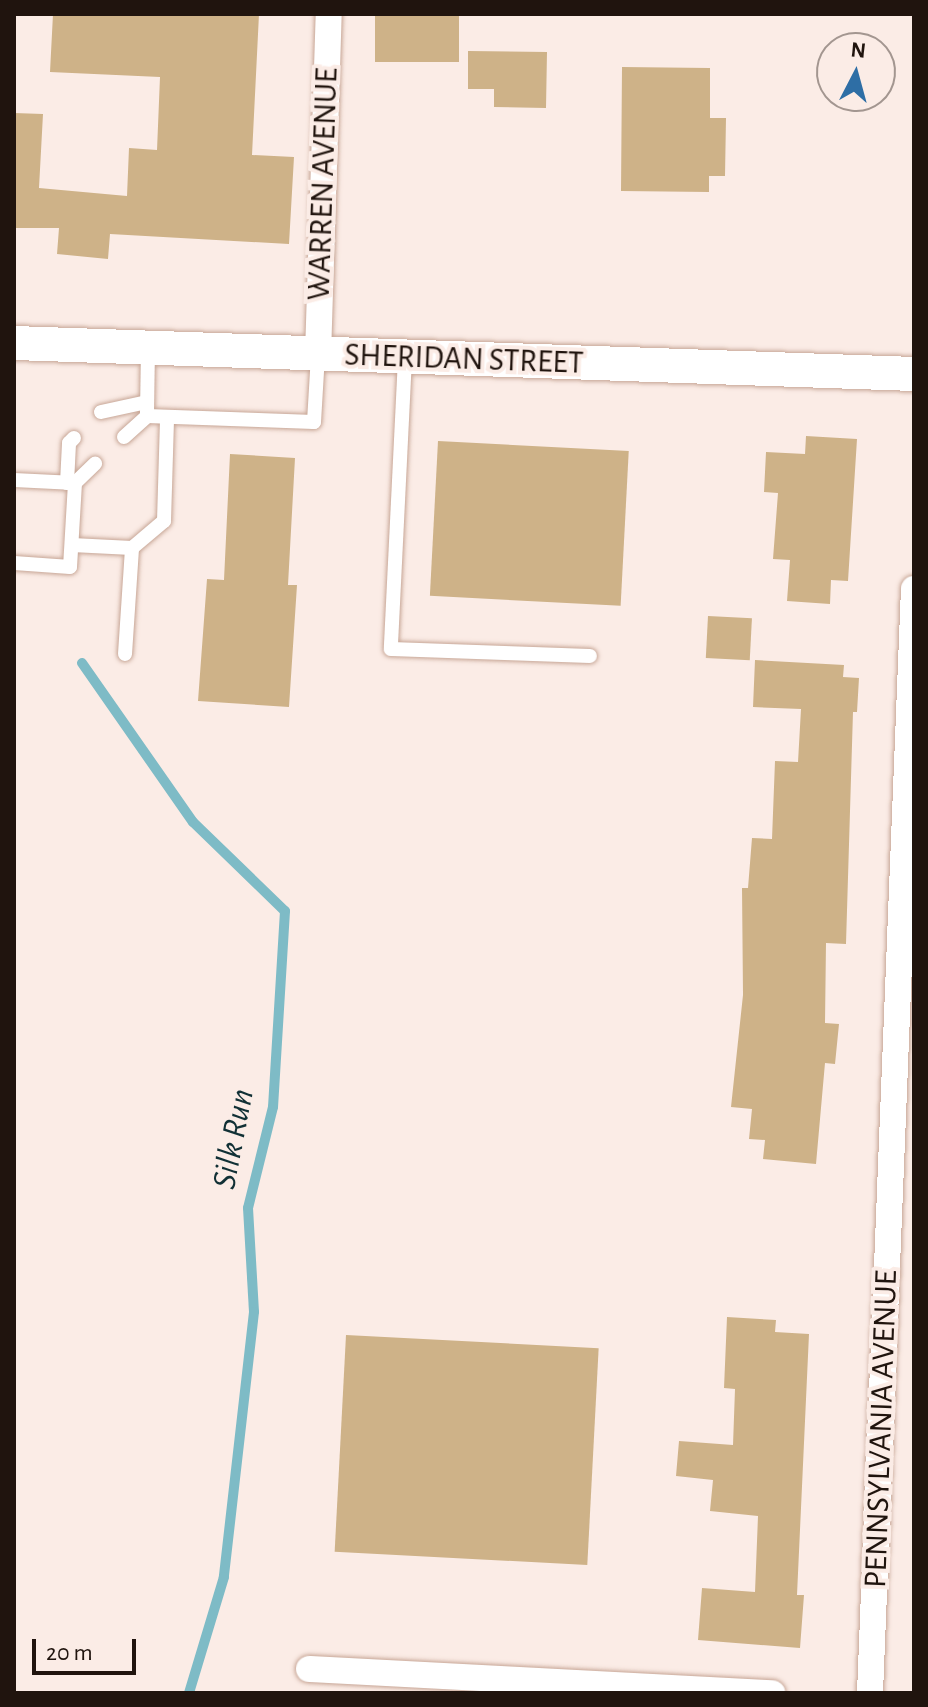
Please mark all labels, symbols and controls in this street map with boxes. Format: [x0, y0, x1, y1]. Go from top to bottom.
north arrow [816, 32, 896, 112]
text: N [850, 38, 867, 62]
street label: WARREN AVENUE [300, 67, 346, 301]
street label: SHERIDAN STREET [344, 336, 584, 382]
water label: Silk Run [204, 1086, 264, 1192]
street label: PENNSYLVANIA AVENUE [856, 1269, 906, 1589]
scale bar [36, 1623, 140, 1673]
text: 20 m [46, 1641, 93, 1665]

